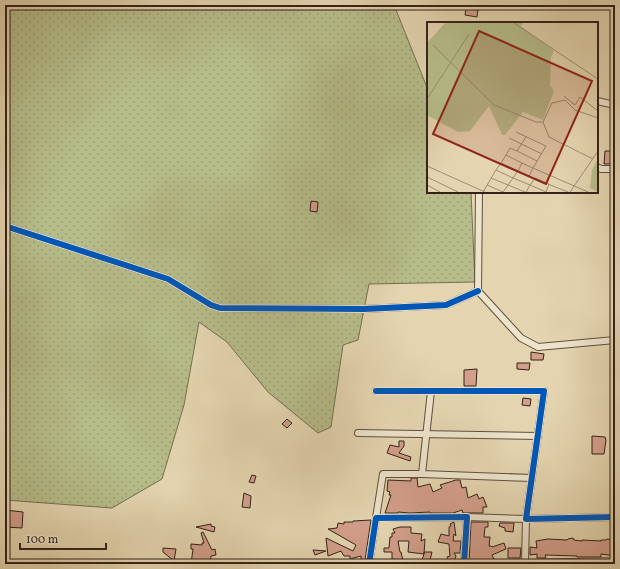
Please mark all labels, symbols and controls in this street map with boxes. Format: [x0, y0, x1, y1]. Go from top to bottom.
inset map [427, 22, 598, 193]
scale bar [20, 525, 106, 551]
text: 100 m [26, 532, 59, 548]

